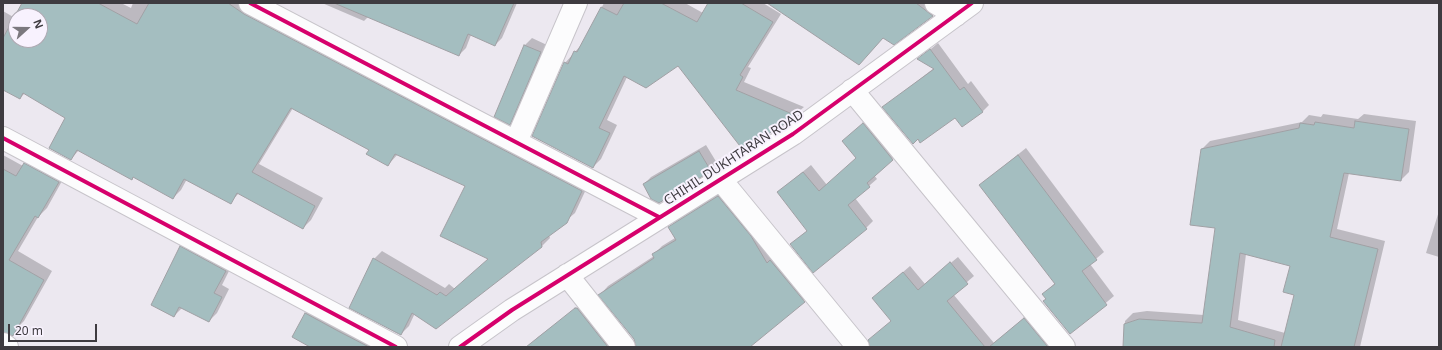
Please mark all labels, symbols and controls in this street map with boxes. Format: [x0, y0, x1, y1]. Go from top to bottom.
north arrow [8, 8, 48, 48]
text: N [30, 17, 47, 31]
street label: CHIHIL DUKHTARAN ROAD [661, 107, 807, 209]
scale bar [10, 316, 99, 342]
text: 20 m [15, 322, 43, 339]

